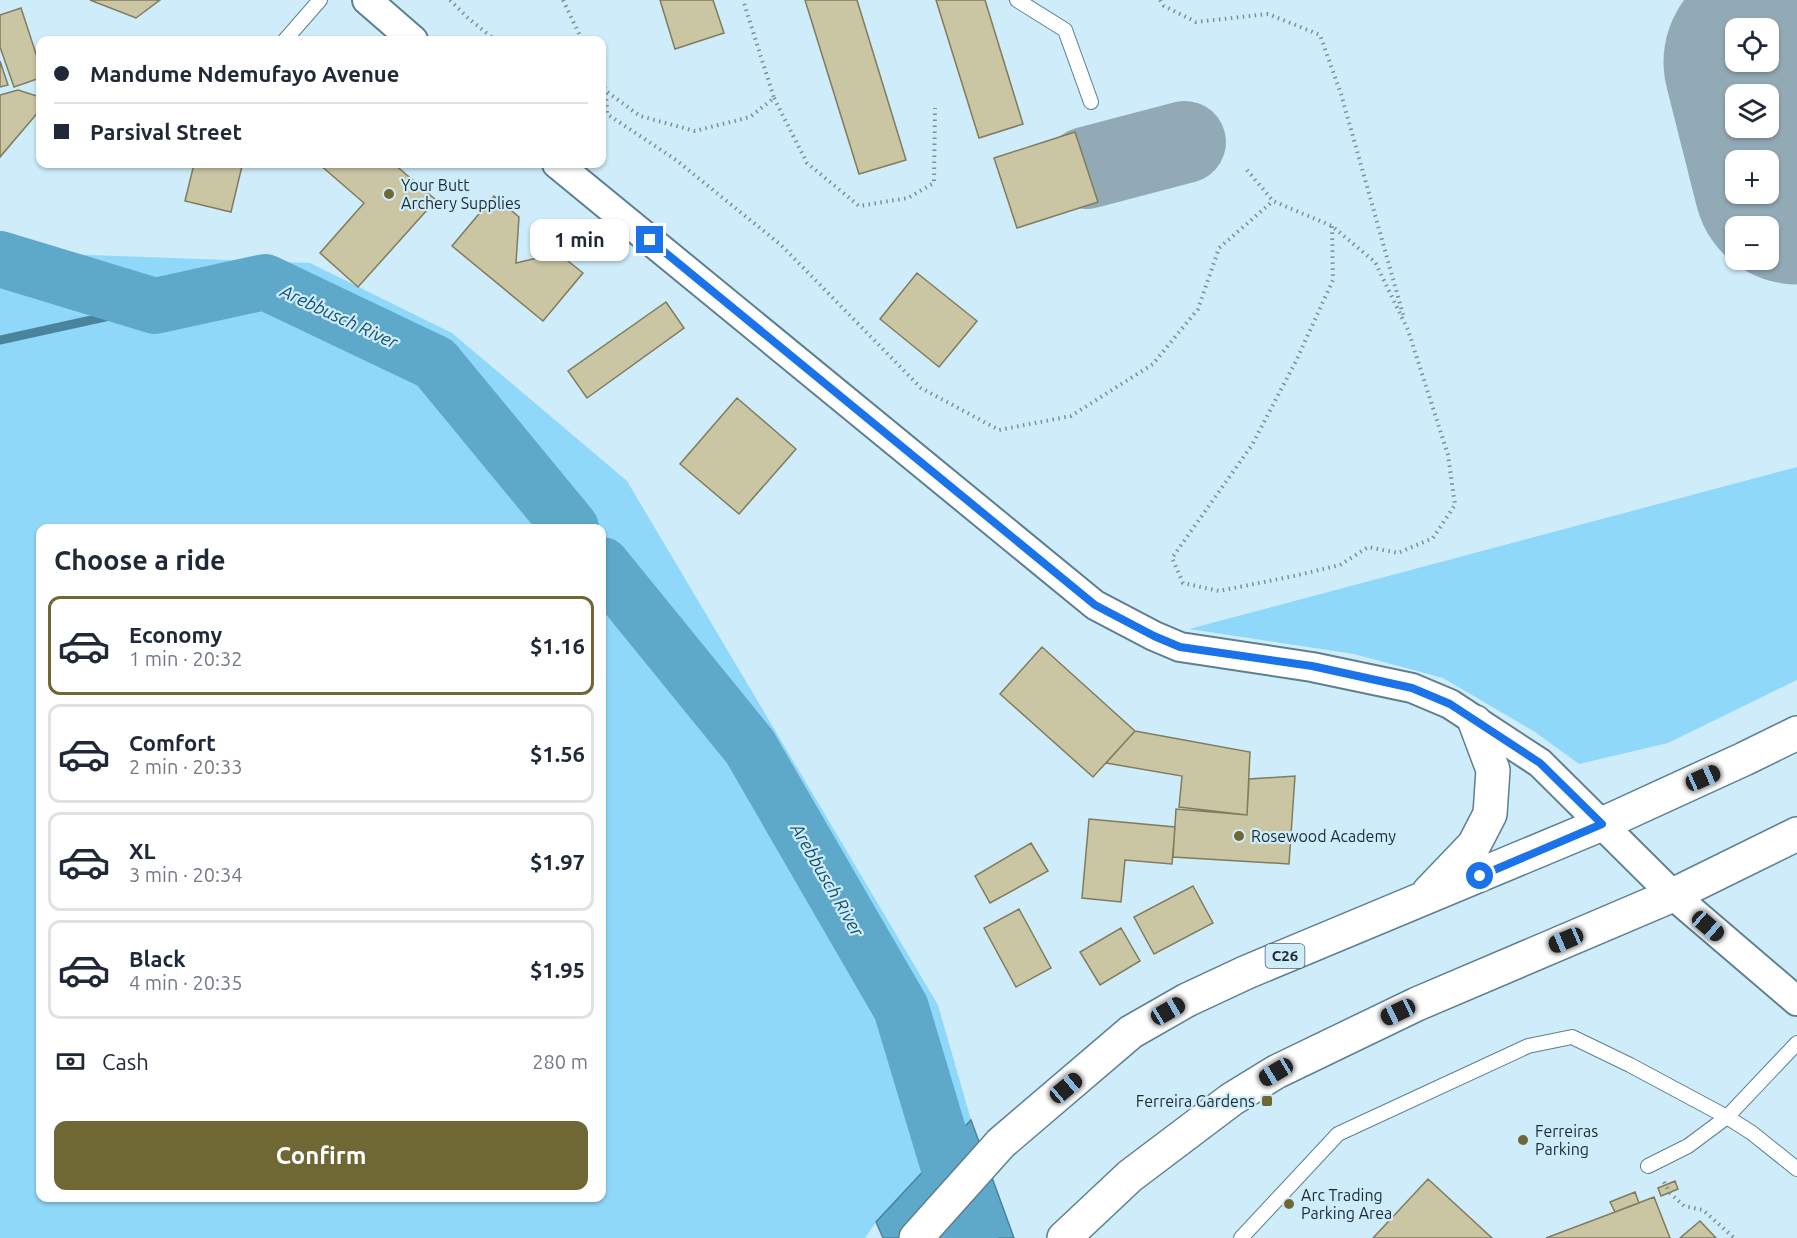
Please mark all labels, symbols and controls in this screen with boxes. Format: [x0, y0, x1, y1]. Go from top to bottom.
map controls [1725, 18, 1779, 270]
button: locate [1725, 18, 1779, 72]
text: Mandume Ndemufayo Avenue [90, 61, 399, 86]
button: layers [1725, 84, 1779, 138]
text: Parsival Street [90, 119, 242, 144]
button: + [1725, 150, 1779, 204]
place label: Your Butt Archery Supplies [401, 176, 521, 212]
marker: Your Butt Archery Supplies [382, 187, 396, 201]
button: − [1725, 216, 1779, 270]
callout: 1 min [530, 219, 629, 261]
route end [636, 226, 663, 253]
text: 1 min [554, 228, 605, 251]
water label: Arebbusch River [277, 280, 402, 352]
text: Choose a ride [54, 545, 226, 575]
icon: car [57, 619, 111, 673]
text: Economy [129, 622, 222, 647]
text: $1.16 [530, 633, 585, 658]
text: 1 min · 20:32 [129, 647, 243, 670]
icon: car [57, 727, 111, 781]
text: Comfort [129, 730, 216, 755]
text: $1.56 [530, 741, 585, 766]
text: 2 min · 20:33 [129, 755, 243, 778]
car [1683, 762, 1723, 794]
water label: Arebbusch River [787, 819, 869, 940]
place label: Rosewood Academy [1251, 827, 1396, 845]
marker: Rosewood Academy [1232, 829, 1246, 843]
icon: car [57, 835, 111, 889]
text: XL [129, 838, 156, 863]
text: $1.97 [530, 849, 585, 874]
route start [1466, 862, 1493, 889]
text: 3 min · 20:34 [129, 863, 243, 886]
car [1689, 907, 1727, 945]
car [1546, 925, 1586, 955]
icon: car [57, 943, 111, 997]
road number: C26 [1266, 944, 1304, 968]
text: Black [129, 946, 186, 971]
text: $1.95 [530, 957, 585, 982]
text: 4 min · 20:35 [129, 971, 243, 994]
car [1148, 994, 1188, 1028]
car [1378, 996, 1418, 1028]
icon: cash [54, 1045, 87, 1078]
text: Cash [102, 1049, 149, 1074]
text: 280 m [532, 1050, 588, 1073]
car [1256, 1055, 1296, 1089]
car [1046, 1070, 1086, 1106]
place label: Ferreira Gardens [1136, 1092, 1255, 1110]
marker: Ferreira Gardens [1260, 1094, 1274, 1108]
button: Confirm [54, 1121, 588, 1190]
place label: Ferreiras Parking [1535, 1122, 1598, 1158]
marker: Ferreiras Parking [1516, 1133, 1530, 1147]
place label: Arc Trading Parking Area [1301, 1186, 1392, 1222]
marker: Arc Trading Parking Area [1282, 1197, 1296, 1211]

